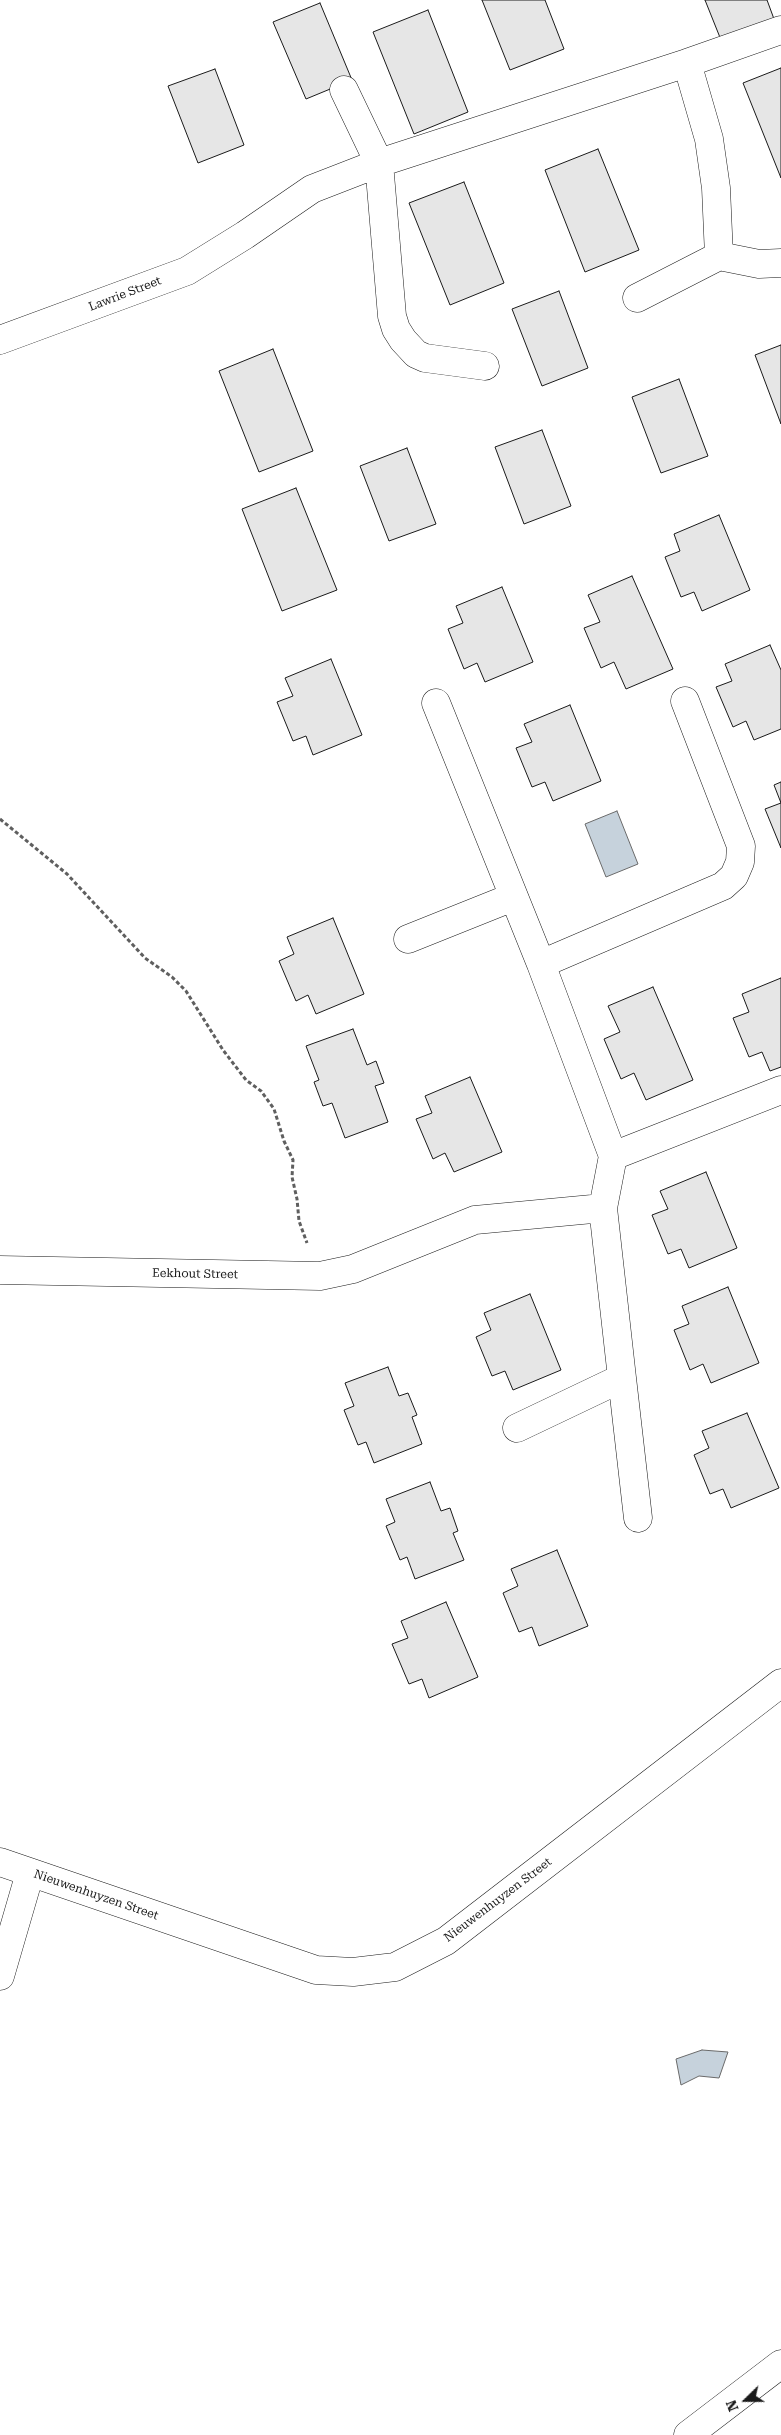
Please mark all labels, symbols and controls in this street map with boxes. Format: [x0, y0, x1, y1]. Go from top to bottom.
street label: Lawrie Street [87, 274, 163, 314]
street label: Eekhout Street [152, 1266, 238, 1282]
street label: Nieuwenhuyzen Street [441, 1855, 555, 1945]
street label: Nieuwenhuyzen Street [32, 1867, 160, 1923]
north arrow [721, 2375, 771, 2425]
text: N [723, 2398, 742, 2414]

